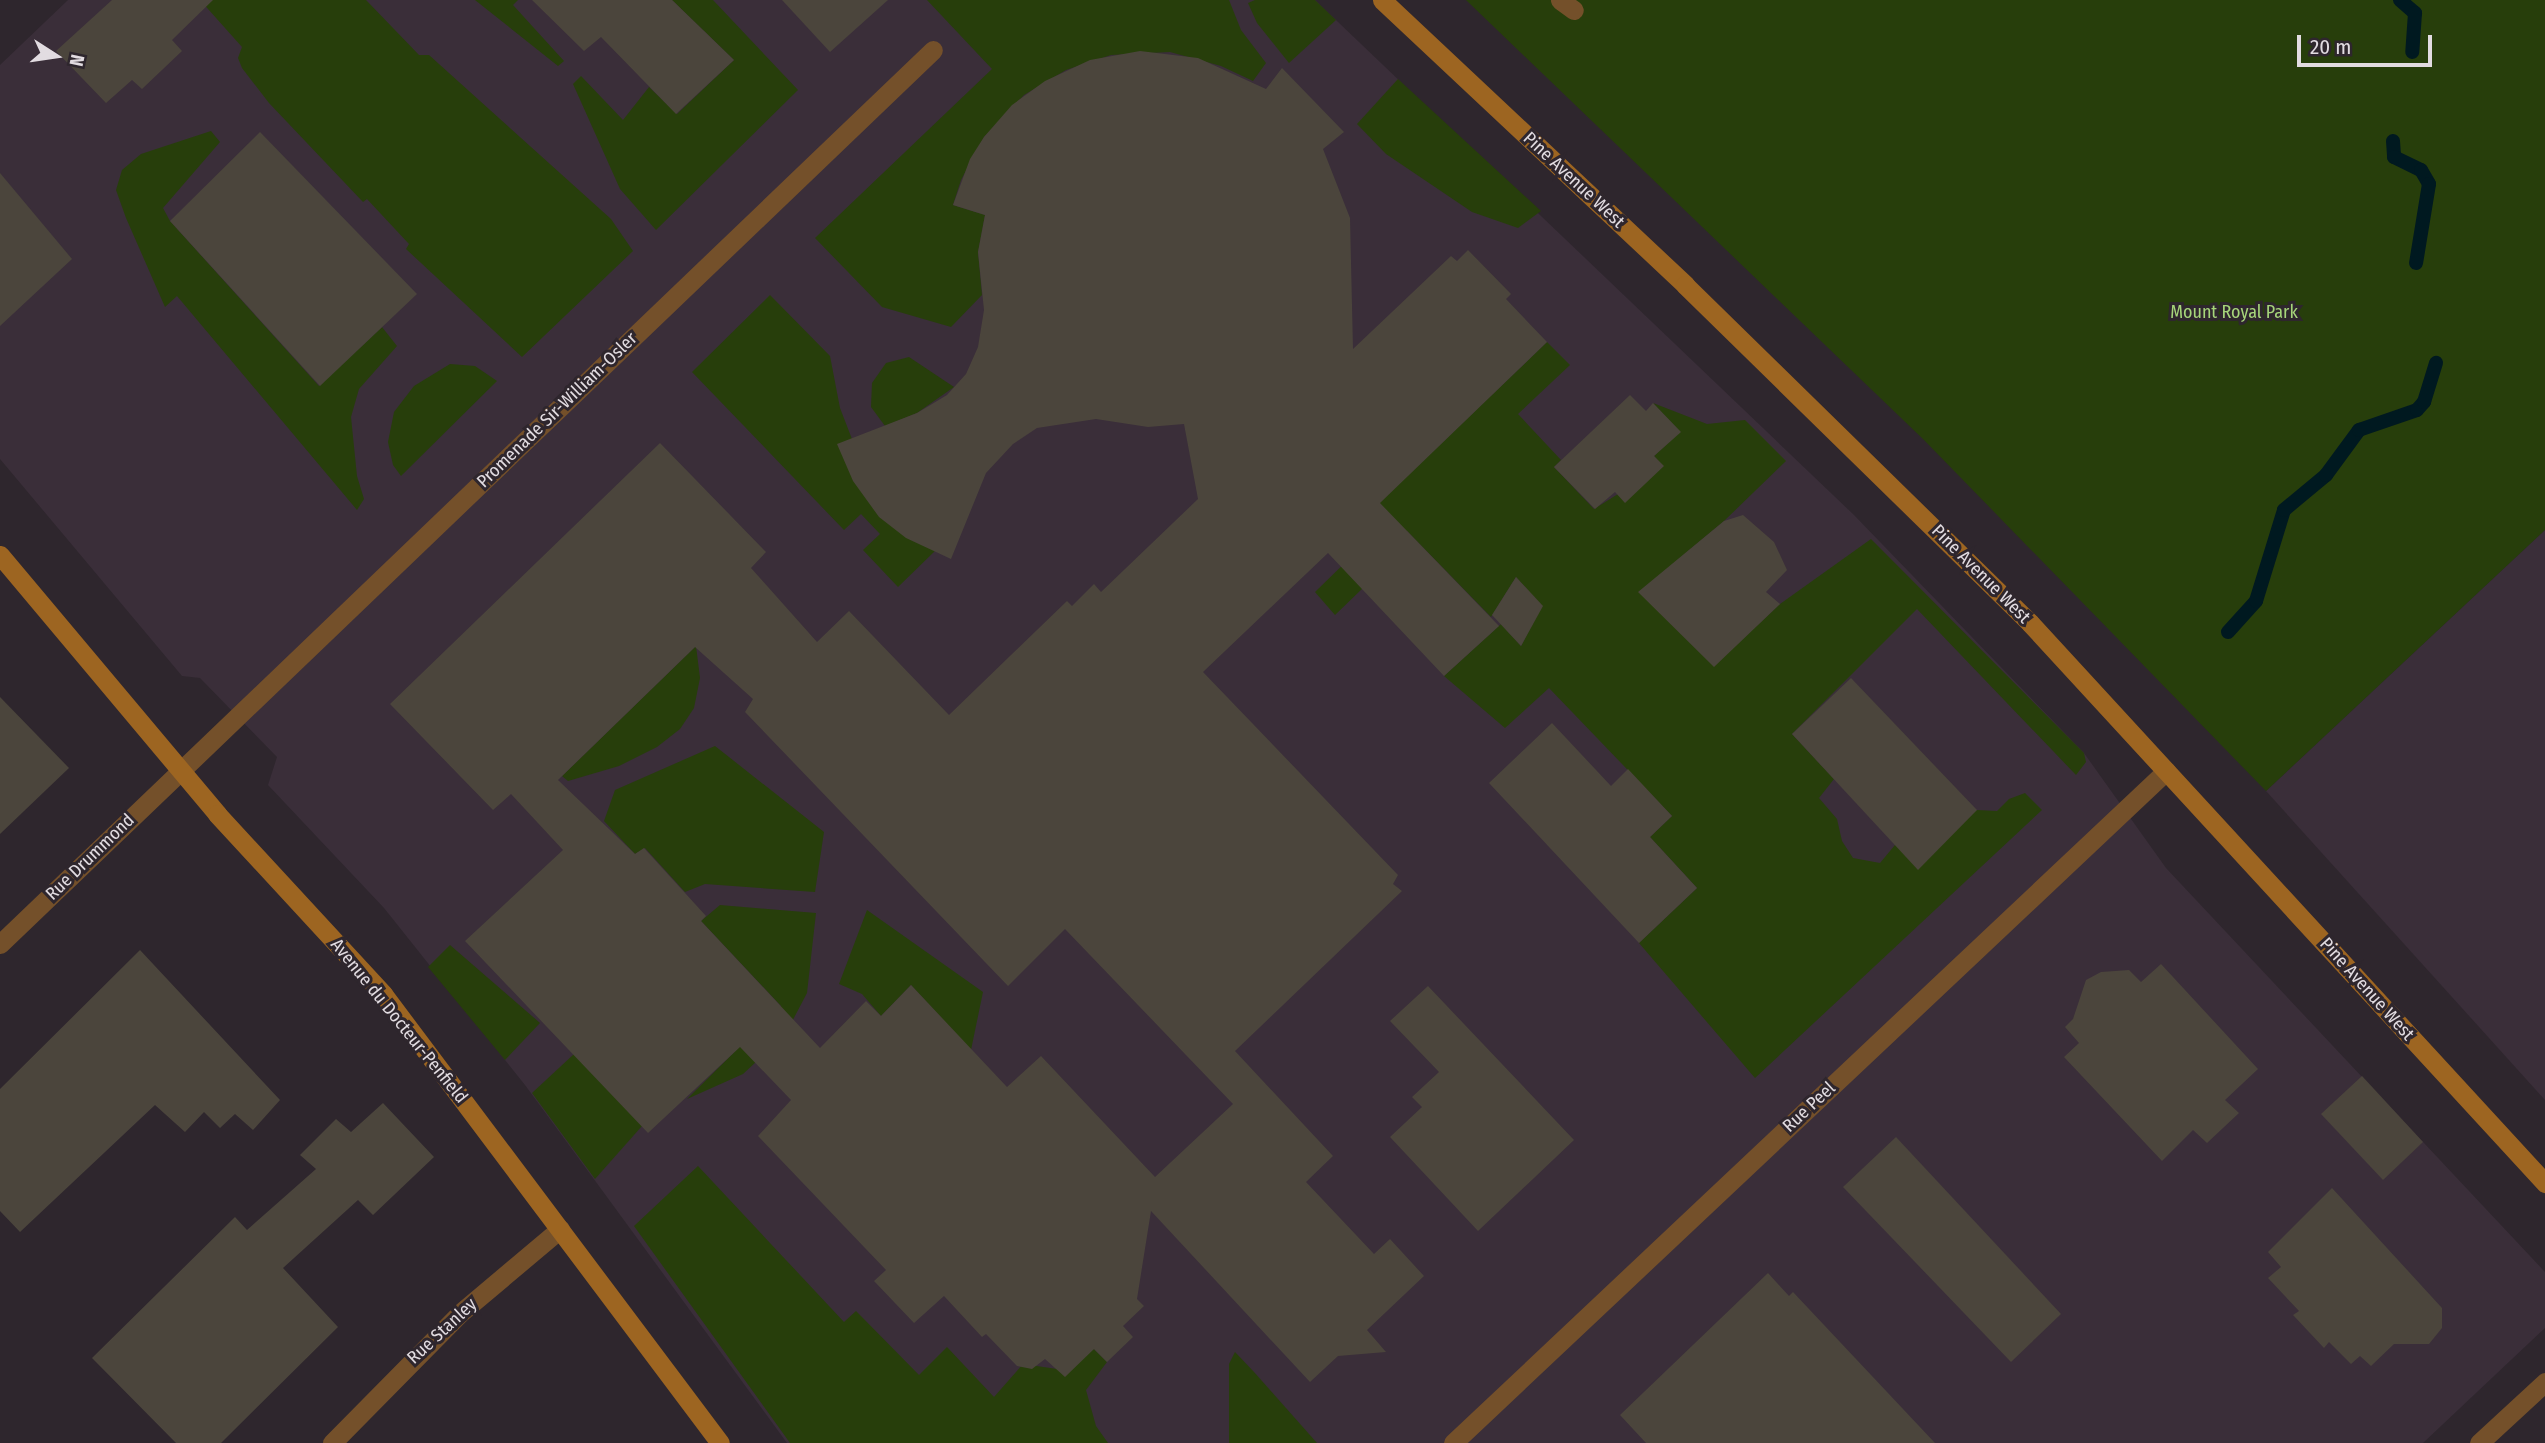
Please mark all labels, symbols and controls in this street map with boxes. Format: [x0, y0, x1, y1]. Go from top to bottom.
north arrow [21, 21, 91, 91]
scale bar [2300, 21, 2435, 65]
text: 20 m [2310, 34, 2351, 60]
text: N [65, 53, 89, 68]
street label: Pine Avenue West [1519, 128, 1629, 232]
park label: Mount Royal Park [2170, 301, 2298, 323]
street label: Promenade Sir-William-Osler [472, 328, 642, 492]
street label: Pine Avenue West [1927, 520, 2035, 628]
street label: Rue Drummond [41, 809, 139, 905]
street label: Pine Avenue West [2315, 933, 2419, 1045]
street label: Avenue du Docteur-Penfield [326, 934, 472, 1108]
street label: Rue Peel [1778, 1077, 1840, 1137]
street label: Rue Stanley [403, 1293, 481, 1369]

